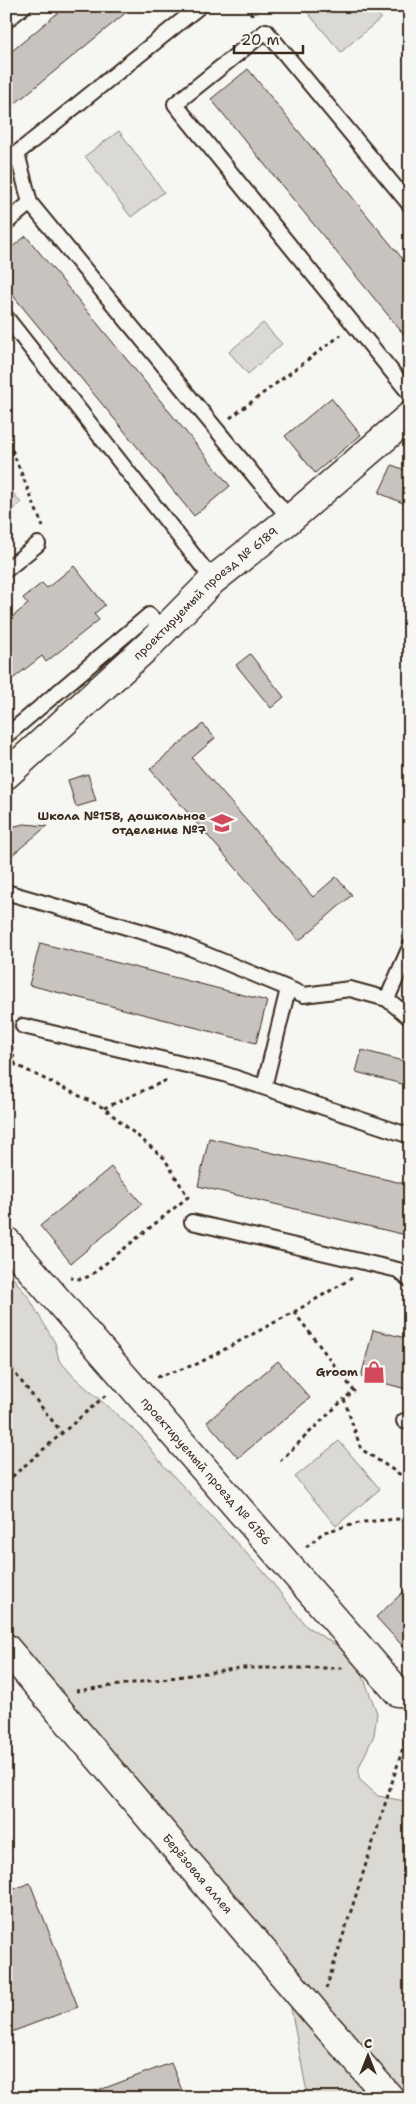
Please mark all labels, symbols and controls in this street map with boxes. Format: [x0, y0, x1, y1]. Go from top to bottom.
scale bar [234, 22, 302, 54]
text: 20 m [241, 30, 280, 50]
street label: проектируемый проезд № 6189 [130, 524, 281, 663]
place label: Школа №158, дошкольное отделение №7 [38, 808, 207, 838]
school or university icon: Школа №158, дошкольное отделение №7 [209, 810, 235, 836]
shop icon: Groom [361, 1359, 387, 1385]
place label: Groom [316, 1364, 358, 1380]
street label: проектируемый проезд № 6186 [137, 1394, 275, 1548]
street label: Берёзовая аллея [159, 1830, 236, 1917]
north arrow [344, 2032, 394, 2082]
text: С [364, 2034, 372, 2052]

